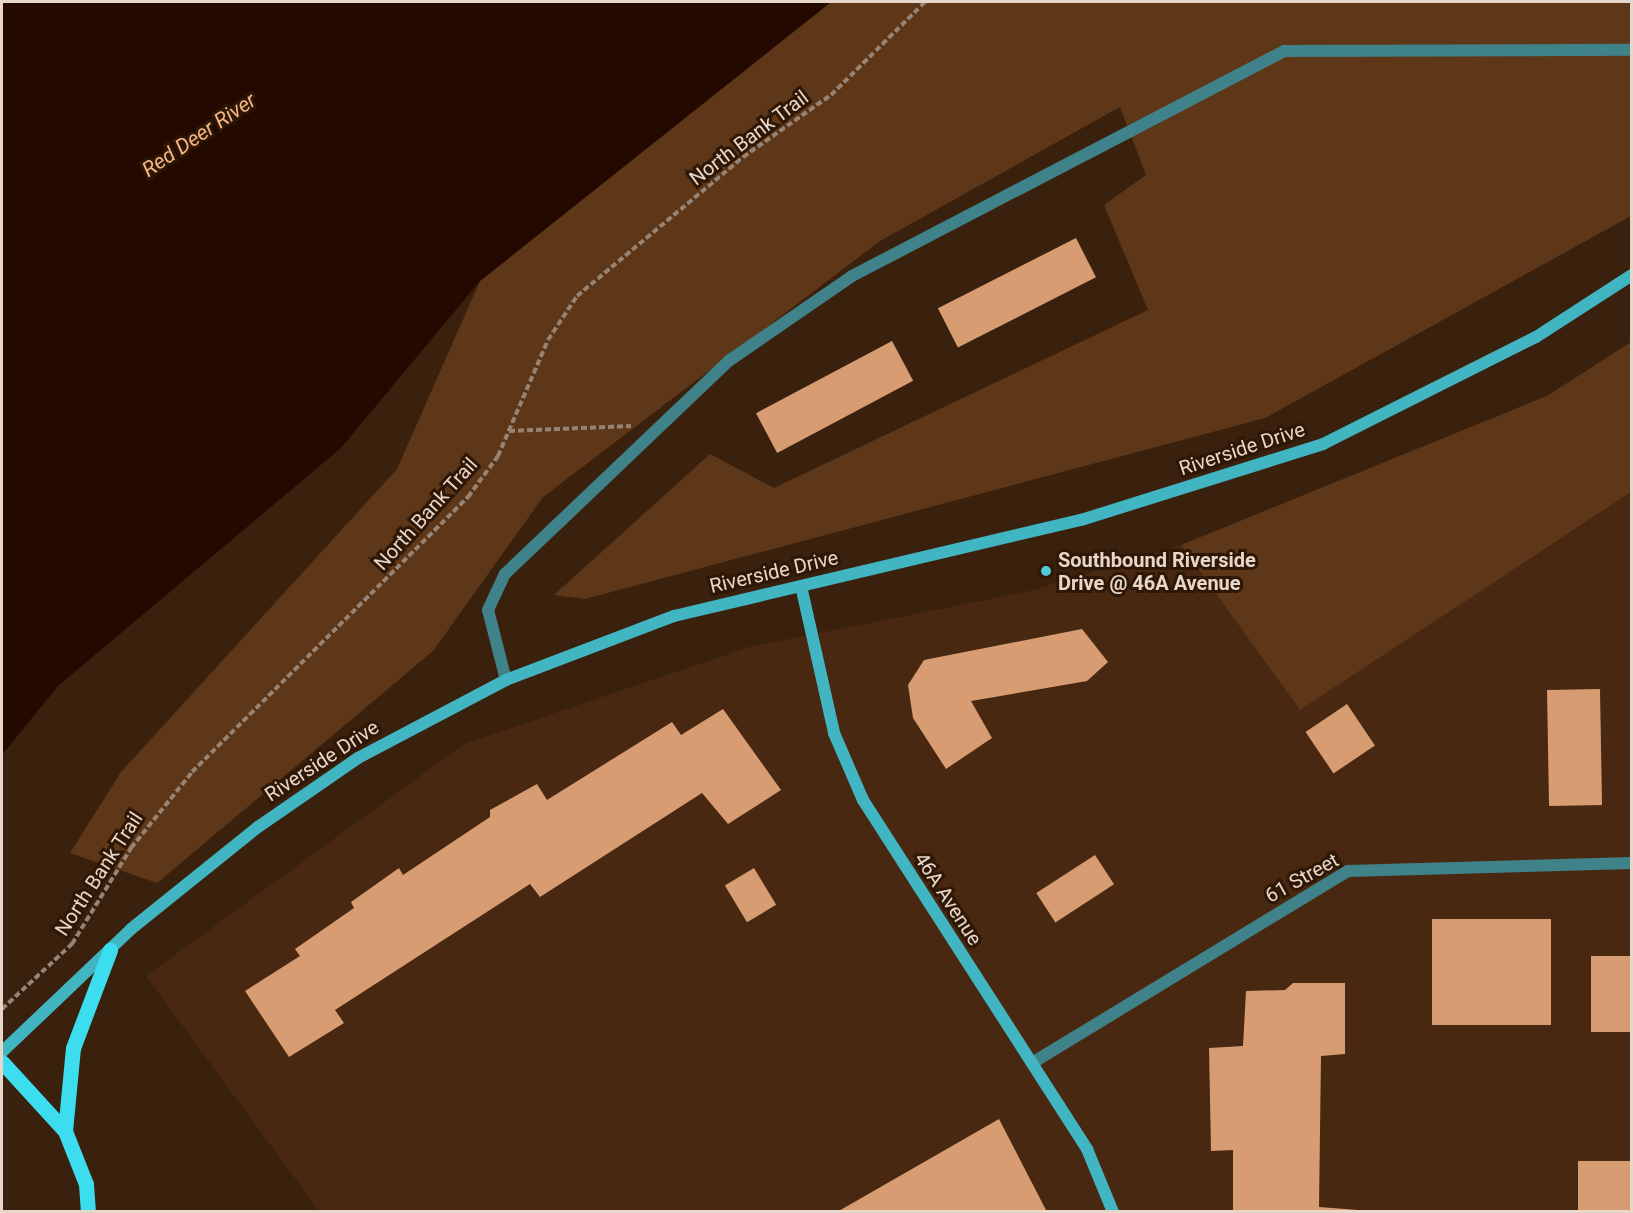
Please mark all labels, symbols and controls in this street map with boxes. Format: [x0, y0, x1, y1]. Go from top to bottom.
street label: North Bank Trail [685, 85, 813, 191]
water label: Red Deer River [137, 88, 261, 182]
street label: Riverside Drive [1176, 417, 1308, 481]
street label: North Bank Trail [369, 453, 483, 575]
street label: Riverside Drive [707, 546, 841, 598]
place label: Southbound Riverside Drive @ 46A Avenue [1058, 548, 1256, 595]
marker: Southbound Riverside Drive @ 46A Avenue [1039, 564, 1053, 578]
street label: Riverside Drive [260, 715, 384, 807]
street label: North Bank Trail [50, 807, 148, 941]
street label: 46A Avenue [909, 848, 987, 950]
street label: 61 Street [1261, 848, 1343, 908]

